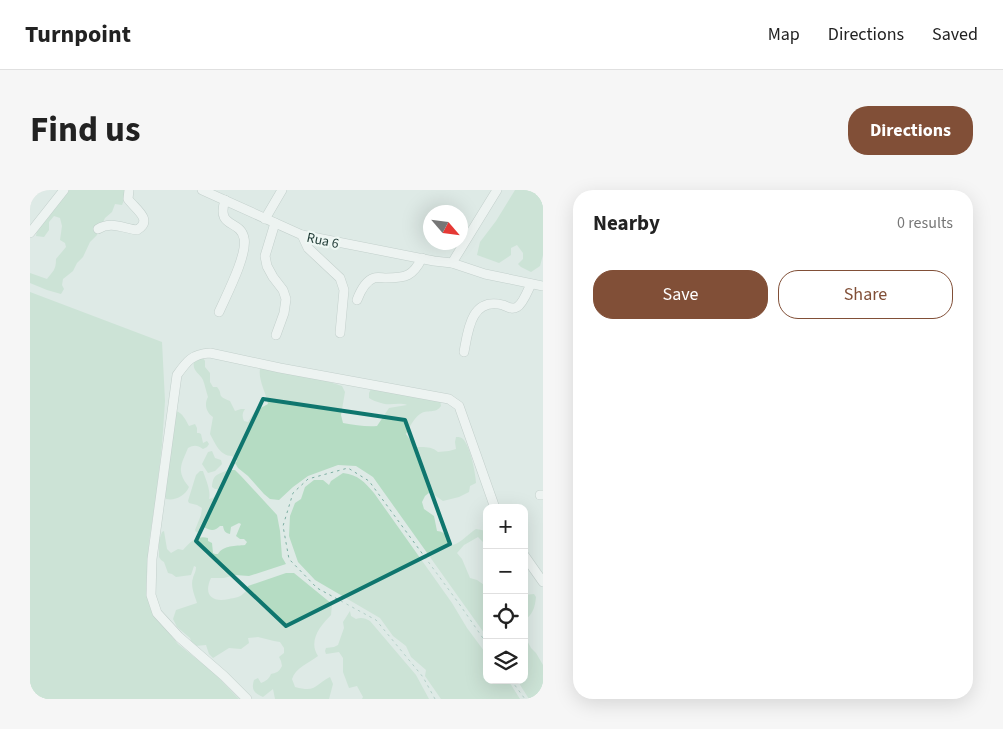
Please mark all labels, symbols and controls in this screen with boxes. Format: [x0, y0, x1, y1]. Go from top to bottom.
text: Turnpoint [25, 17, 131, 52]
text: Map [768, 22, 800, 47]
text: Directions [828, 22, 904, 47]
text: Saved [932, 22, 978, 47]
text: Find us [30, 105, 140, 155]
button: Directions [848, 106, 973, 155]
north arrow [423, 205, 468, 250]
text: Nearby [593, 208, 660, 238]
text: 0 results [897, 212, 953, 234]
street label: Rua 6 [305, 228, 341, 254]
button: Save [593, 270, 768, 319]
button: Share [778, 270, 953, 319]
map controls [483, 504, 528, 684]
button: + [483, 504, 528, 549]
button: − [483, 549, 528, 594]
button: locate [483, 594, 528, 639]
button: layers [483, 639, 528, 684]

